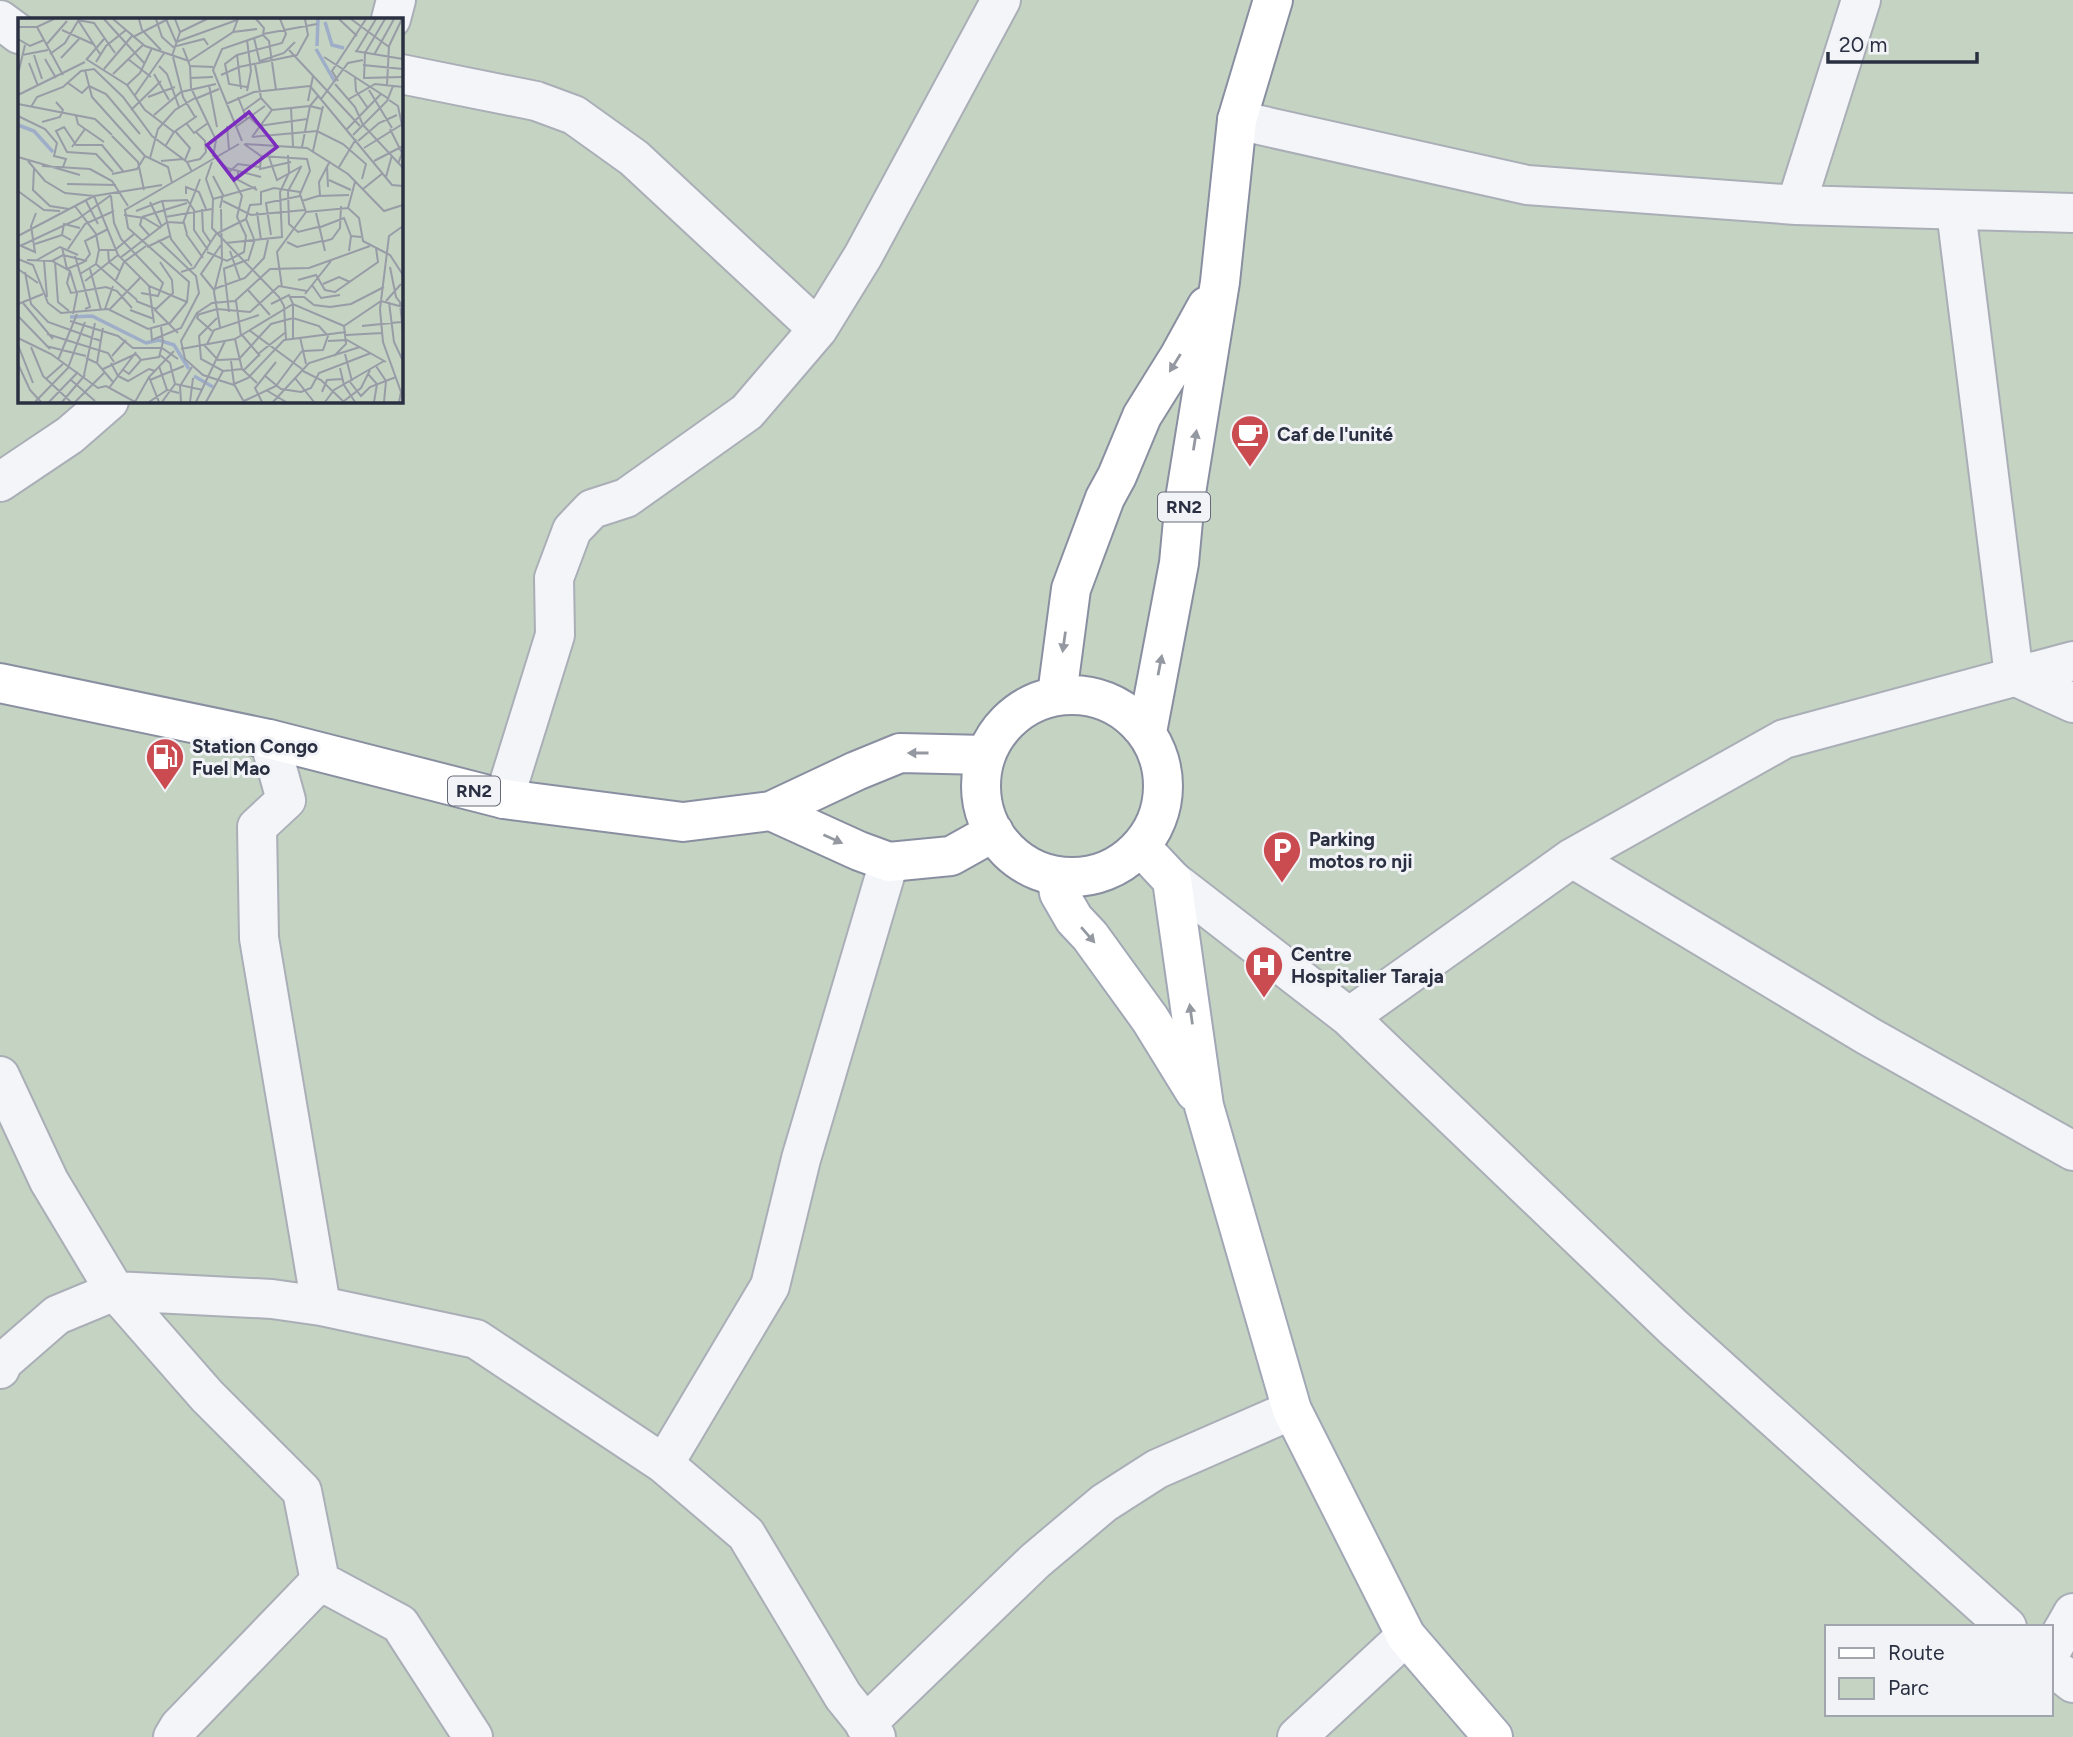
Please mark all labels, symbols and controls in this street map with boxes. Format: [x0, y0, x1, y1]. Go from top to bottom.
inset map [18, 18, 402, 402]
scale bar [1828, 21, 1977, 65]
text: 20 m [1839, 32, 1887, 57]
one-way arrow [1168, 354, 1181, 373]
cafe icon: Caf de l'unité [1229, 413, 1271, 468]
place label: Caf de l'unité [1277, 423, 1394, 446]
one-way arrow [1189, 429, 1200, 451]
road number: RN2 [1158, 492, 1210, 522]
one-way arrow [1059, 631, 1070, 653]
one-way arrow [1154, 654, 1165, 676]
place label: Station Congo Fuel Mao [192, 735, 318, 780]
fuel station icon: Station Congo Fuel Mao [144, 736, 186, 791]
one-way arrow [907, 747, 929, 759]
road number: RN2 [448, 776, 500, 806]
place label: Parking motos ro nji [1309, 828, 1413, 873]
parking icon: Parking motos ro nji [1261, 829, 1303, 884]
one-way arrow [823, 834, 843, 845]
one-way arrow [1080, 926, 1095, 943]
place label: Centre Hospitalier Taraja [1291, 943, 1444, 988]
hospital icon: Centre Hospitalier Taraja [1243, 944, 1285, 999]
one-way arrow [1185, 1003, 1196, 1025]
legend [1825, 1625, 2052, 1716]
text: Route [1888, 1640, 1944, 1665]
text: Parc [1888, 1675, 1929, 1700]

